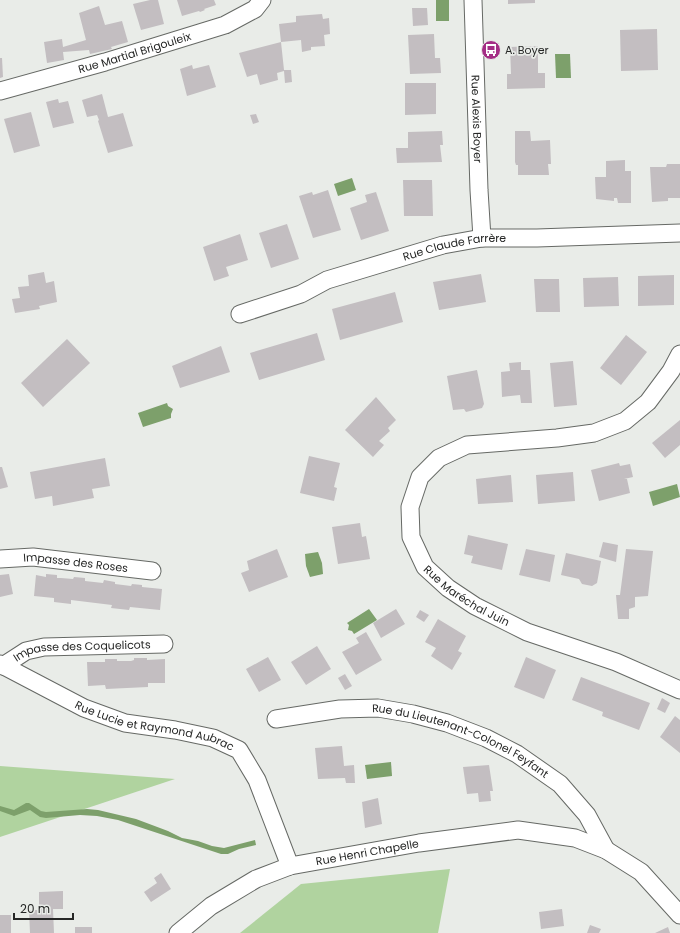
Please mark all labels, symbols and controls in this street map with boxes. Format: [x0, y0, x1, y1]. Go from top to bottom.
street label: Rue Martial Brigouleix [76, 28, 194, 77]
bus stop icon: A. Boyer [480, 39, 502, 61]
place label: A. Boyer [505, 42, 549, 58]
street label: Rue Alexis Boyer [467, 75, 486, 163]
street label: Rue Claude Farrère [401, 230, 506, 265]
street label: Impasse des Roses [23, 549, 129, 576]
street label: Rue Maréchal Juin [420, 561, 512, 630]
street label: Impasse des Coquelicots [10, 636, 151, 665]
street label: Rue Lucie et Raymond Aubrac [72, 697, 237, 755]
street label: Rue du Lieutenant-Colonel Feyfant [372, 700, 552, 782]
street label: Rue Henri Chapelle [315, 835, 420, 869]
scale bar [14, 895, 73, 921]
text: 20 m [20, 900, 50, 917]

